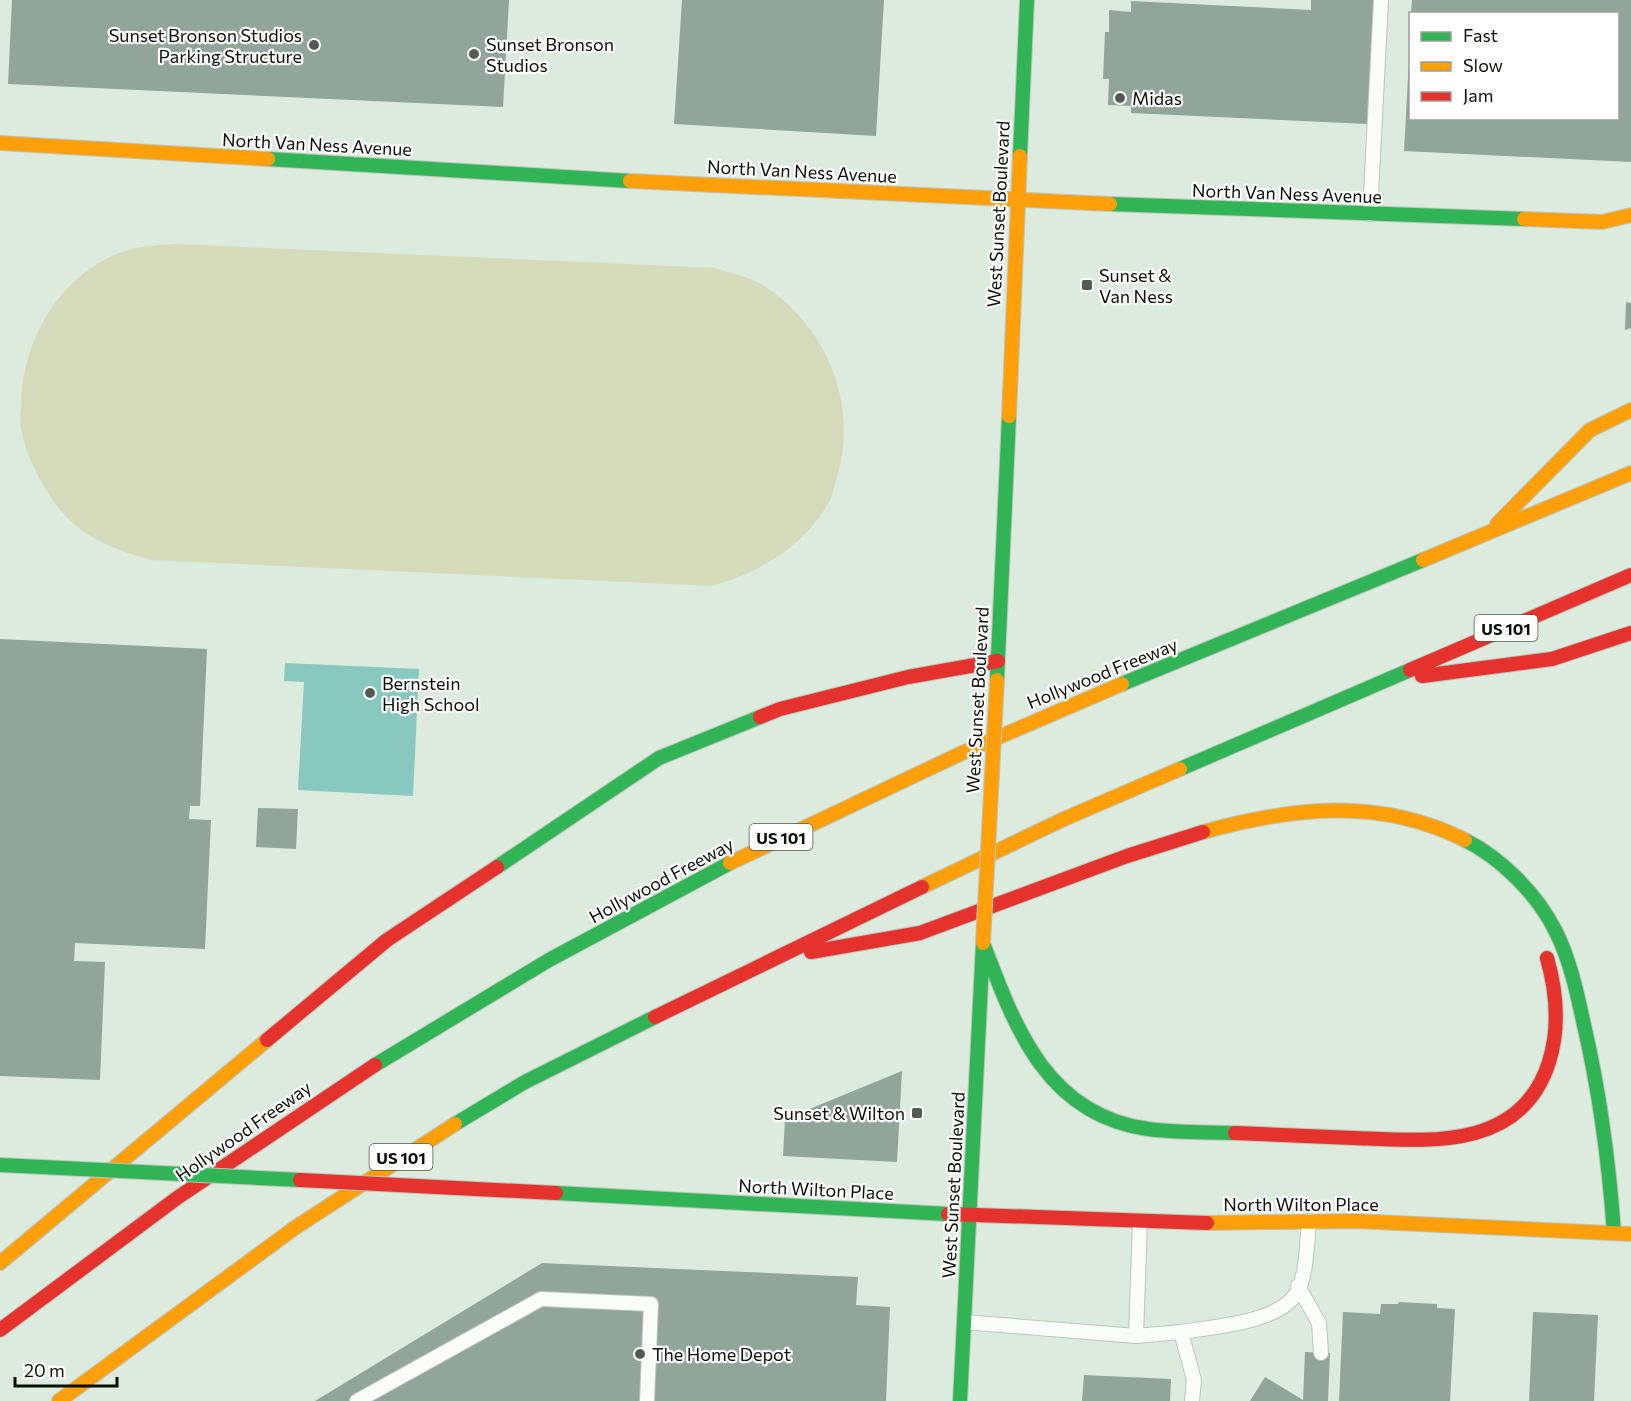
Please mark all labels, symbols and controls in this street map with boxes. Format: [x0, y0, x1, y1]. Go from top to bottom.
legend [1409, 12, 1619, 120]
place label: Sunset Bronson Studios Parking Structure [109, 24, 302, 67]
text: Fast [1463, 24, 1498, 46]
place label: Sunset Bronson Studios [486, 33, 614, 76]
marker: Sunset Bronson Studios Parking Structure [307, 38, 321, 52]
marker: Sunset Bronson Studios [467, 47, 481, 61]
text: Slow [1463, 54, 1503, 76]
text: Jam [1463, 84, 1493, 106]
place label: Midas [1132, 87, 1182, 109]
marker: Midas [1113, 91, 1127, 105]
street label: West Sunset Boulevard [982, 120, 1014, 308]
street label: North Van Ness Avenue [221, 128, 413, 160]
street label: North Van Ness Avenue [706, 155, 898, 187]
street label: North Van Ness Avenue [1192, 179, 1382, 207]
place label: Sunset & Van Ness [1099, 264, 1173, 307]
marker: Sunset & Van Ness [1080, 278, 1094, 292]
street label: West Sunset Boulevard [961, 606, 993, 794]
road number: US 101 [1474, 615, 1538, 641]
street label: Hollywood Freeway [1023, 633, 1181, 713]
place label: Bernstein High School [382, 672, 480, 715]
marker: Bernstein High School [363, 686, 377, 700]
road number: US 101 [750, 824, 812, 850]
street label: Hollywood Freeway [585, 833, 737, 927]
street label: Hollywood Freeway [171, 1076, 315, 1186]
street label: West Sunset Boulevard [937, 1091, 969, 1279]
place label: Sunset & Wilton [773, 1102, 905, 1124]
marker: Sunset & Wilton [910, 1106, 924, 1120]
road number: US 101 [370, 1144, 432, 1170]
street label: North Wilton Place [738, 1174, 894, 1204]
street label: North Wilton Place [1223, 1193, 1379, 1215]
place label: The Home Depot [652, 1343, 791, 1365]
marker: The Home Depot [633, 1347, 647, 1361]
scale bar [15, 1350, 117, 1388]
text: 20 m [24, 1359, 65, 1381]

